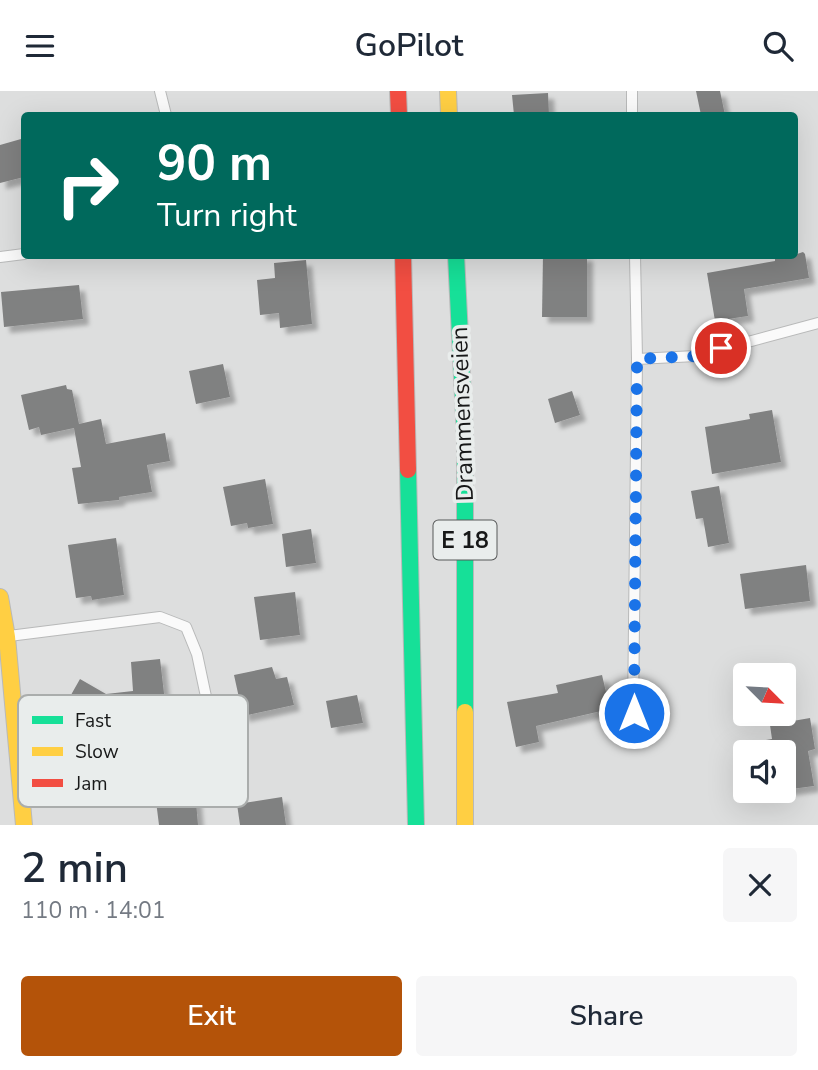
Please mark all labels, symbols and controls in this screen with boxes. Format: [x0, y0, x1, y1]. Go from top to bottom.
text: GoPilot [354, 24, 464, 67]
icon: menu [21, 27, 59, 65]
icon: search [759, 27, 797, 65]
text: 90 m [157, 130, 272, 197]
icon: right [42, 140, 133, 231]
text: Turn right [157, 194, 297, 237]
pin [691, 318, 751, 378]
street label: Drammensveien [443, 326, 481, 502]
icon: arrive [702, 329, 740, 367]
road number: E 18 [434, 521, 496, 559]
north arrow [733, 663, 796, 726]
map controls [733, 663, 796, 803]
position arrow [597, 676, 671, 750]
legend [18, 695, 248, 807]
text: Fast [75, 708, 111, 734]
text: Slow [75, 739, 119, 765]
button: sound [733, 740, 796, 803]
text: Jam [74, 771, 108, 797]
text: 2 min [21, 840, 128, 897]
button: close [723, 848, 797, 922]
text: 110 m · 14:01 [21, 895, 166, 926]
button: Exit [21, 976, 402, 1056]
button: Share [416, 976, 797, 1056]

